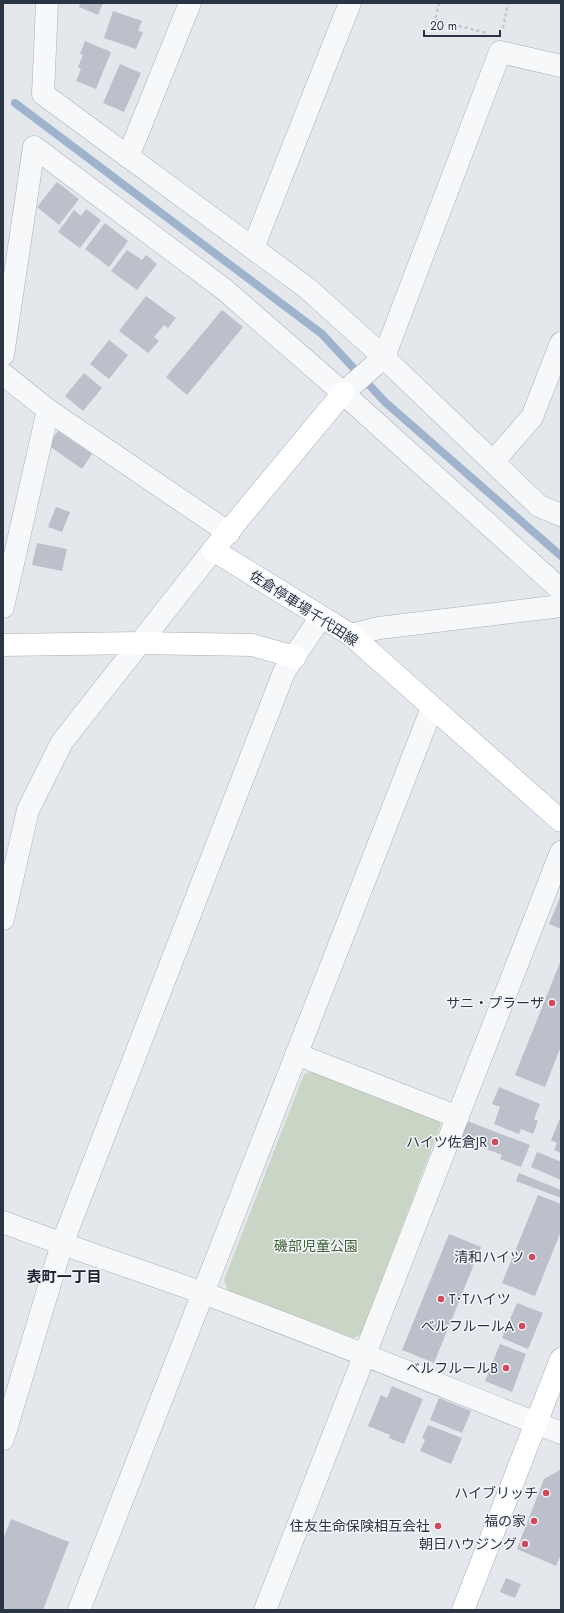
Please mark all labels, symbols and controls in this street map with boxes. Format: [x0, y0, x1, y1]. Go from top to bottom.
scale bar [424, 12, 500, 38]
text: 20 m [430, 17, 457, 35]
street label: 佐倉停車場千代田線 [246, 565, 362, 651]
place label: サニ・プラーザ [446, 993, 544, 1013]
marker: サニ・プラーザ [547, 998, 557, 1008]
place label: ハイツ佐倉JR [406, 1132, 487, 1152]
marker: ハイツ佐倉JR [490, 1137, 500, 1147]
park label: 磯部児童公園 [274, 1236, 358, 1256]
place label: 清和ハイツ [454, 1247, 524, 1267]
marker: 清和ハイツ [527, 1252, 537, 1262]
district label: 表町一丁目 [26, 1266, 102, 1288]
place label: T･Tハイツ [449, 1289, 511, 1309]
marker: T･Tハイツ [436, 1294, 446, 1304]
place label: ベルフルールA [421, 1316, 515, 1336]
marker: ベルフルールA [517, 1321, 527, 1331]
place label: ベルフルールB [406, 1358, 498, 1378]
marker: ベルフルールB [501, 1363, 511, 1373]
place label: ハイブリッチ [454, 1483, 538, 1503]
marker: ハイブリッチ [541, 1488, 551, 1498]
place label: 福の家 [484, 1511, 526, 1531]
place label: 住友生命保険相互会社 [290, 1516, 430, 1536]
marker: 福の家 [529, 1516, 539, 1526]
marker: 住友生命保険相互会社 [433, 1521, 443, 1531]
place label: 朝日ハウジング [419, 1534, 517, 1554]
marker: 朝日ハウジング [520, 1539, 530, 1549]

